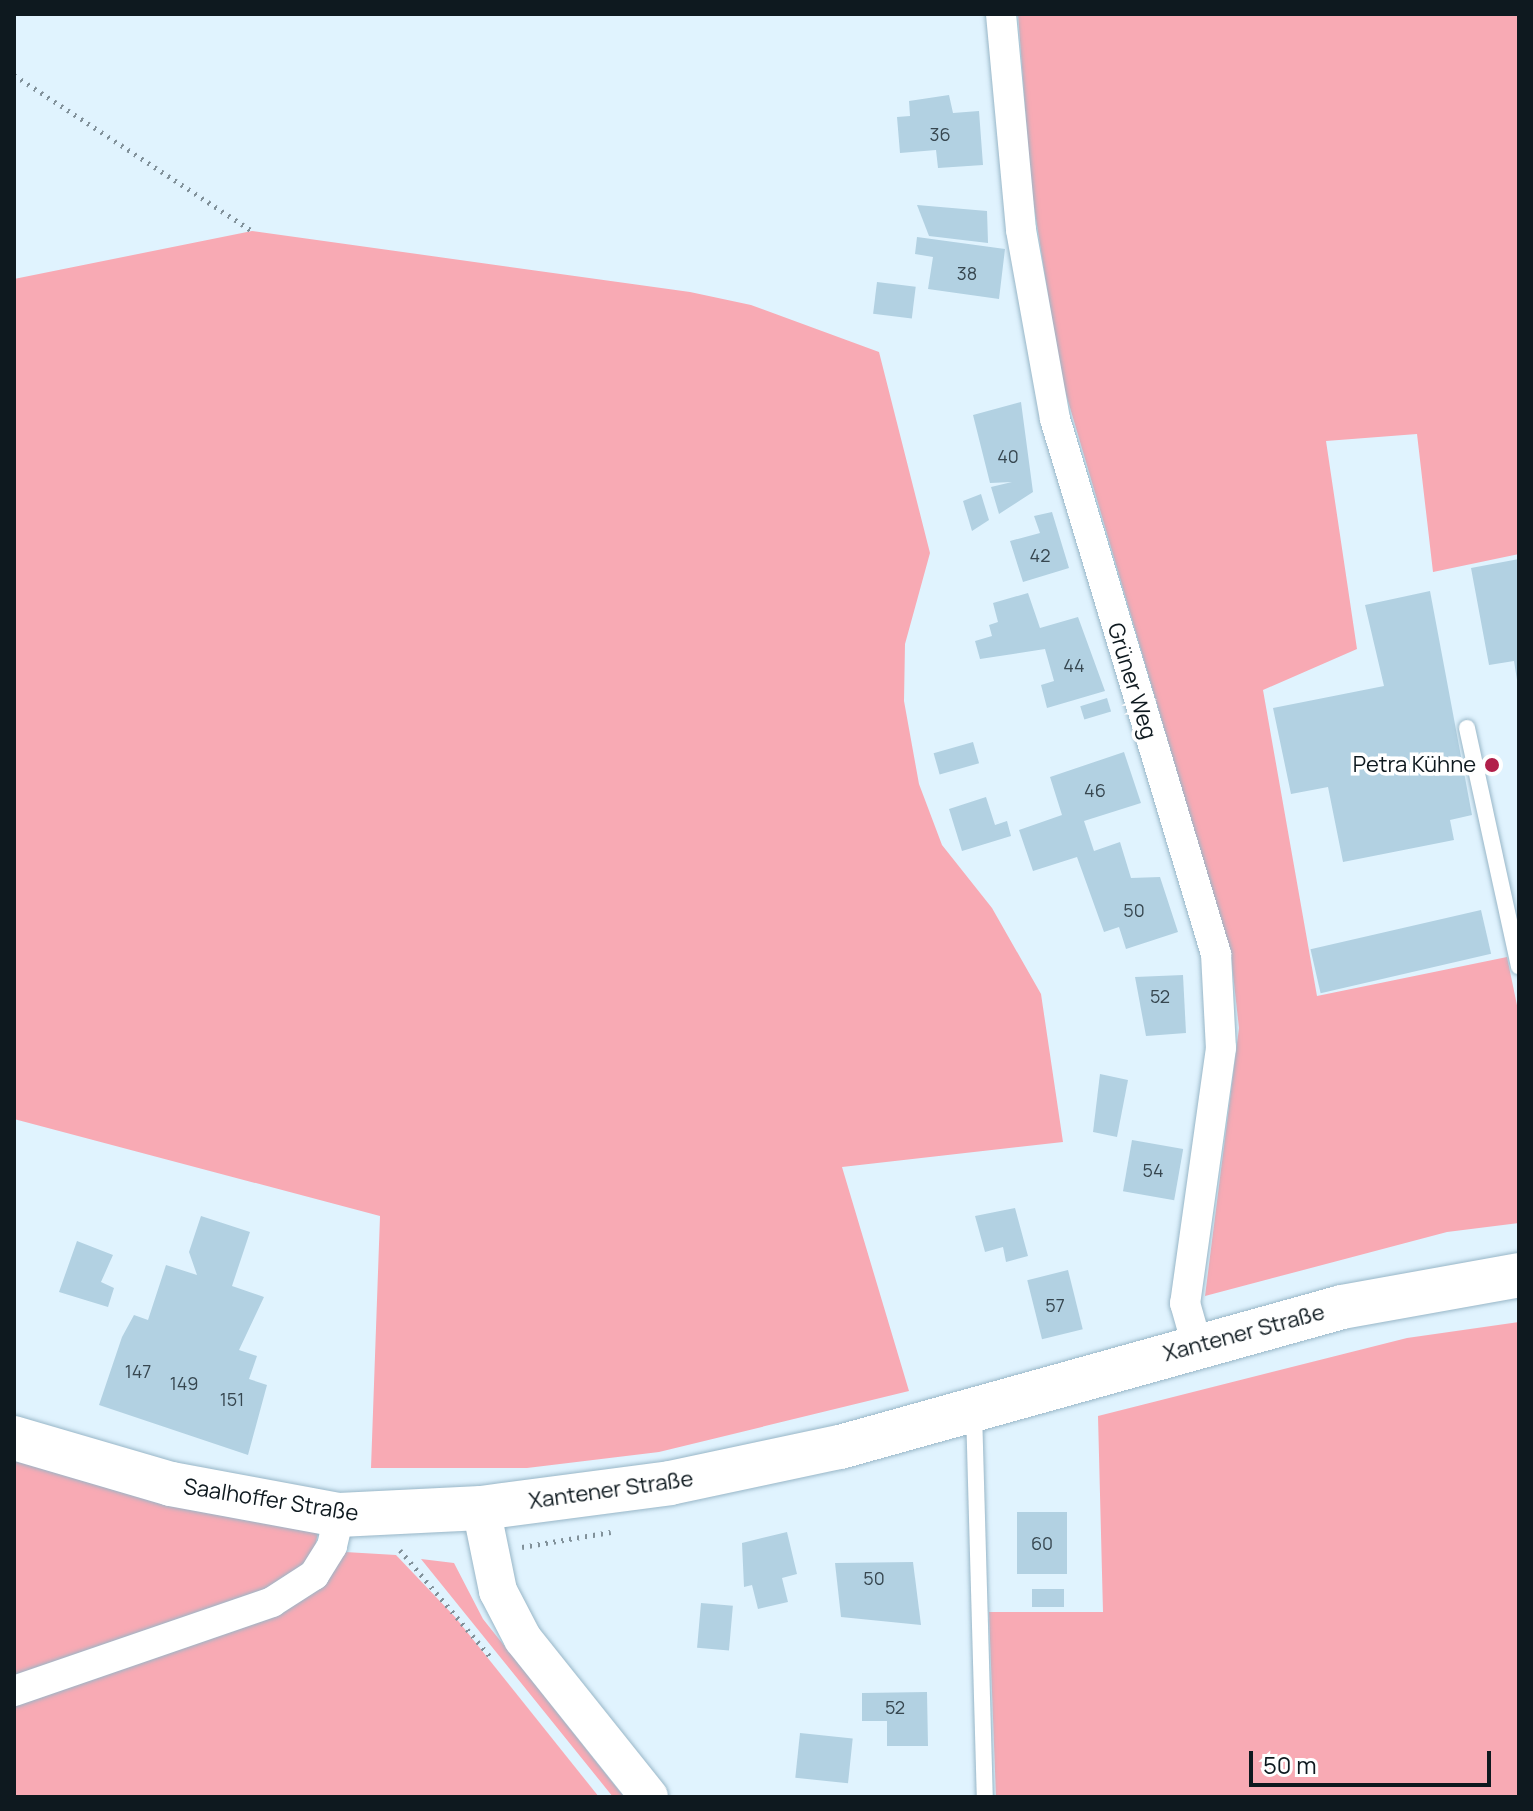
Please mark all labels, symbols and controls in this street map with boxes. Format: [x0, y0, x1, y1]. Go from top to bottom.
house number: 36 [929, 123, 951, 145]
house number: 38 [957, 262, 977, 284]
house number: 40 [997, 445, 1019, 467]
house number: 42 [1030, 544, 1050, 566]
street label: Grüner Weg [1102, 620, 1162, 742]
house number: 44 [1063, 654, 1085, 676]
place label: Petra Kühne [1353, 752, 1476, 778]
marker: Petra Kühne [1483, 756, 1501, 774]
house number: 46 [1084, 779, 1106, 801]
house number: 50 [1123, 899, 1145, 921]
house number: 52 [1150, 985, 1170, 1007]
house number: 54 [1142, 1159, 1164, 1181]
house number: 57 [1045, 1294, 1065, 1316]
street label: Xantener Straße [1160, 1299, 1328, 1367]
house number: 147 [125, 1360, 151, 1382]
house number: 149 [170, 1372, 198, 1394]
house number: 151 [220, 1388, 244, 1410]
street label: Xantener Straße [527, 1465, 695, 1515]
street label: Saalhoffer Straße [182, 1473, 360, 1527]
house number: 60 [1031, 1532, 1053, 1554]
house number: 50 [863, 1567, 885, 1589]
house number: 52 [885, 1696, 905, 1718]
scale bar [1253, 1735, 1495, 1785]
text: 50 m [1263, 1748, 1317, 1781]

